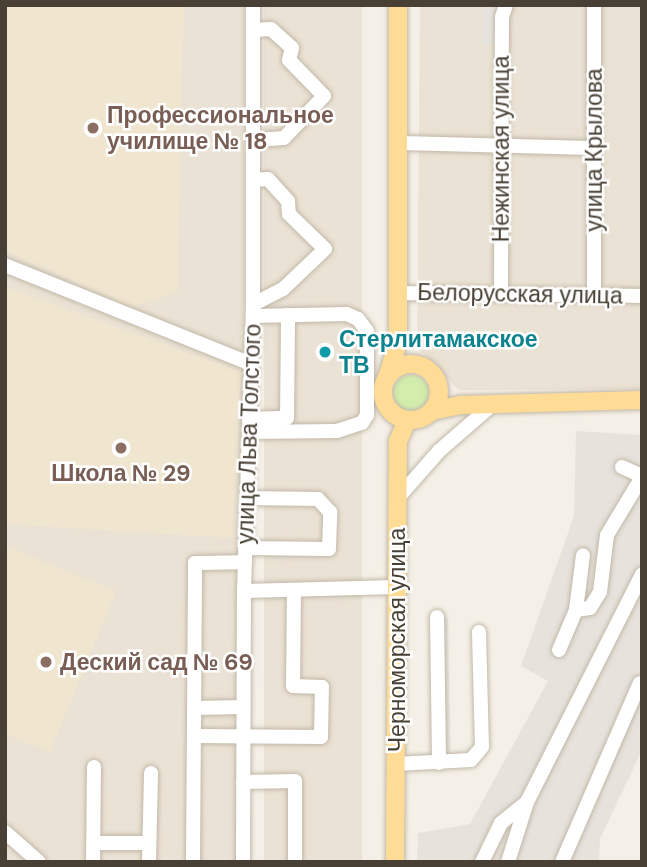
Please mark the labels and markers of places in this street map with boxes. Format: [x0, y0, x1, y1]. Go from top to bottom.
place label: Профессиональное училище № 18 [107, 101, 334, 155]
marker: Профессиональное училище № 18 [85, 120, 101, 136]
place label: Стерлитамакское ТВ [339, 325, 537, 379]
marker: Стерлитамакское ТВ [317, 344, 333, 360]
marker: Школа № 29 [113, 440, 129, 456]
place label: Школа № 29 [51, 459, 191, 487]
place label: Деский сад № 69 [60, 648, 253, 676]
marker: Деский сад № 69 [38, 654, 54, 670]

